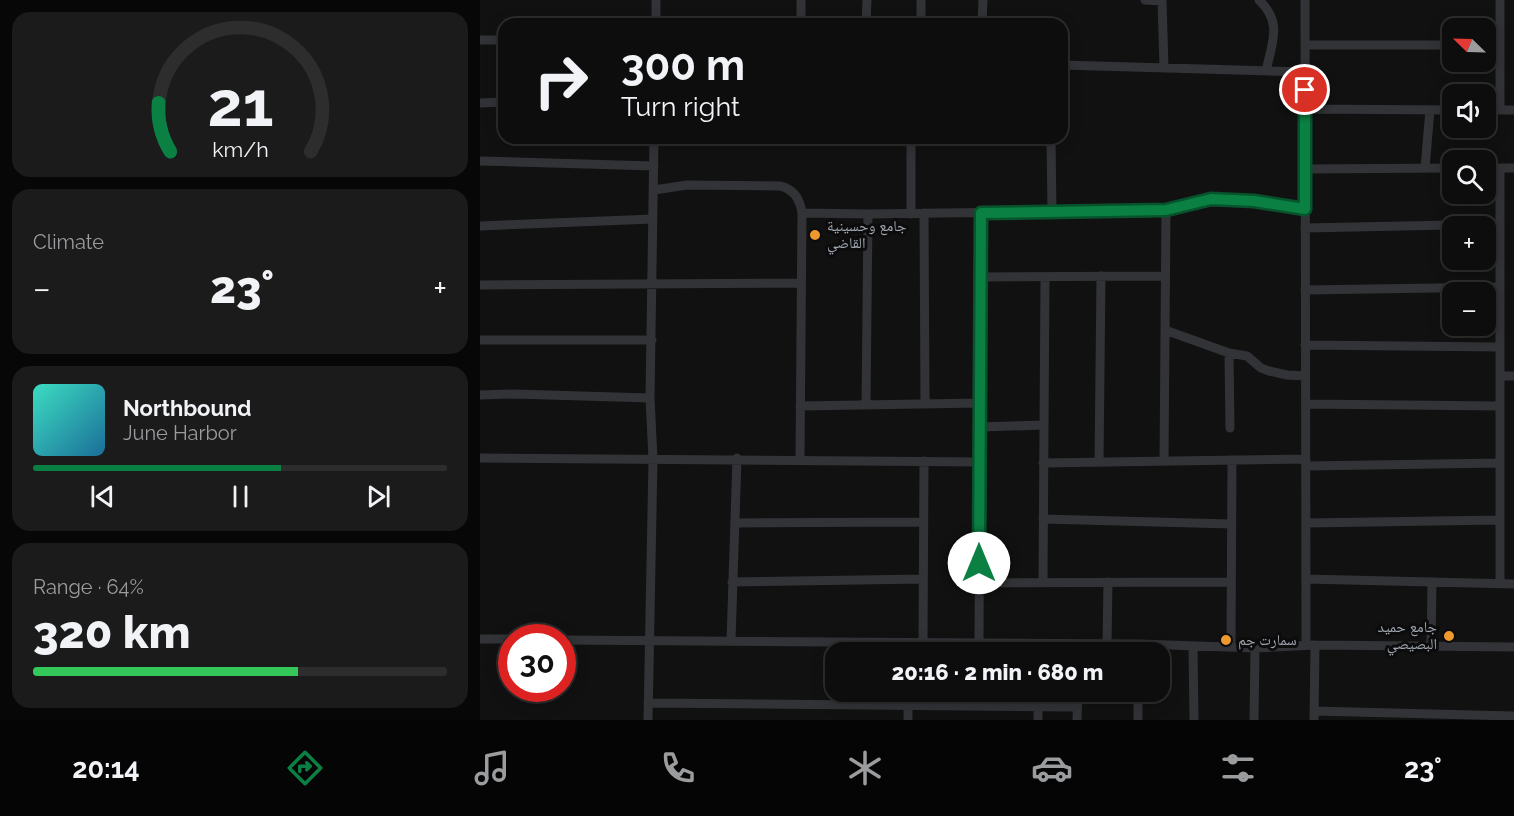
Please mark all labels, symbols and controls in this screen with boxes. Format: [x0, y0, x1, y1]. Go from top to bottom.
north arrow [1442, 18, 1496, 72]
map controls [1442, 18, 1496, 336]
text: 300 m [621, 41, 745, 90]
icon: right [522, 42, 600, 120]
pin [1279, 64, 1330, 115]
text: 21 [207, 67, 273, 141]
icon: arrive [1288, 73, 1321, 106]
button: sound [1442, 84, 1496, 138]
text: Turn right [621, 91, 740, 122]
text: km/h [212, 137, 268, 162]
button: search [1442, 150, 1496, 204]
button: + [1442, 216, 1496, 270]
place label: جامع وحسينية القاضي [827, 217, 907, 255]
marker: جامع وحسينية القاضي [808, 228, 822, 242]
text: Climate [33, 230, 104, 254]
text: 23° [210, 261, 274, 314]
text: − [33, 269, 51, 308]
text: + [433, 269, 447, 308]
button: − [1442, 282, 1496, 336]
text: Northbound [123, 395, 252, 421]
text: June Harbor [123, 421, 237, 445]
icon: previous [86, 480, 119, 513]
icon: pause [224, 480, 257, 513]
icon: next [362, 480, 395, 513]
position arrow [947, 531, 1011, 595]
text: Range · 64% [33, 575, 144, 599]
text: 320 km [33, 606, 191, 659]
place label: جامع حميد البصيصي [1378, 618, 1437, 656]
speed limit sign: 30 [498, 624, 576, 702]
marker: جامع حميد البصيصي [1442, 629, 1456, 643]
place label: سمارت جم [1238, 631, 1297, 650]
marker: سمارت جم [1219, 633, 1233, 647]
text: 20:16 · 2 min · 680 m [892, 659, 1103, 685]
icon: directions [284, 747, 326, 789]
icon: music [471, 747, 513, 789]
icon: phone [657, 747, 699, 789]
icon: climate [844, 747, 886, 789]
icon: car [1031, 747, 1073, 789]
icon: filters [1217, 747, 1259, 789]
text: 20:14 [72, 753, 140, 784]
text: 23° [1404, 753, 1442, 784]

